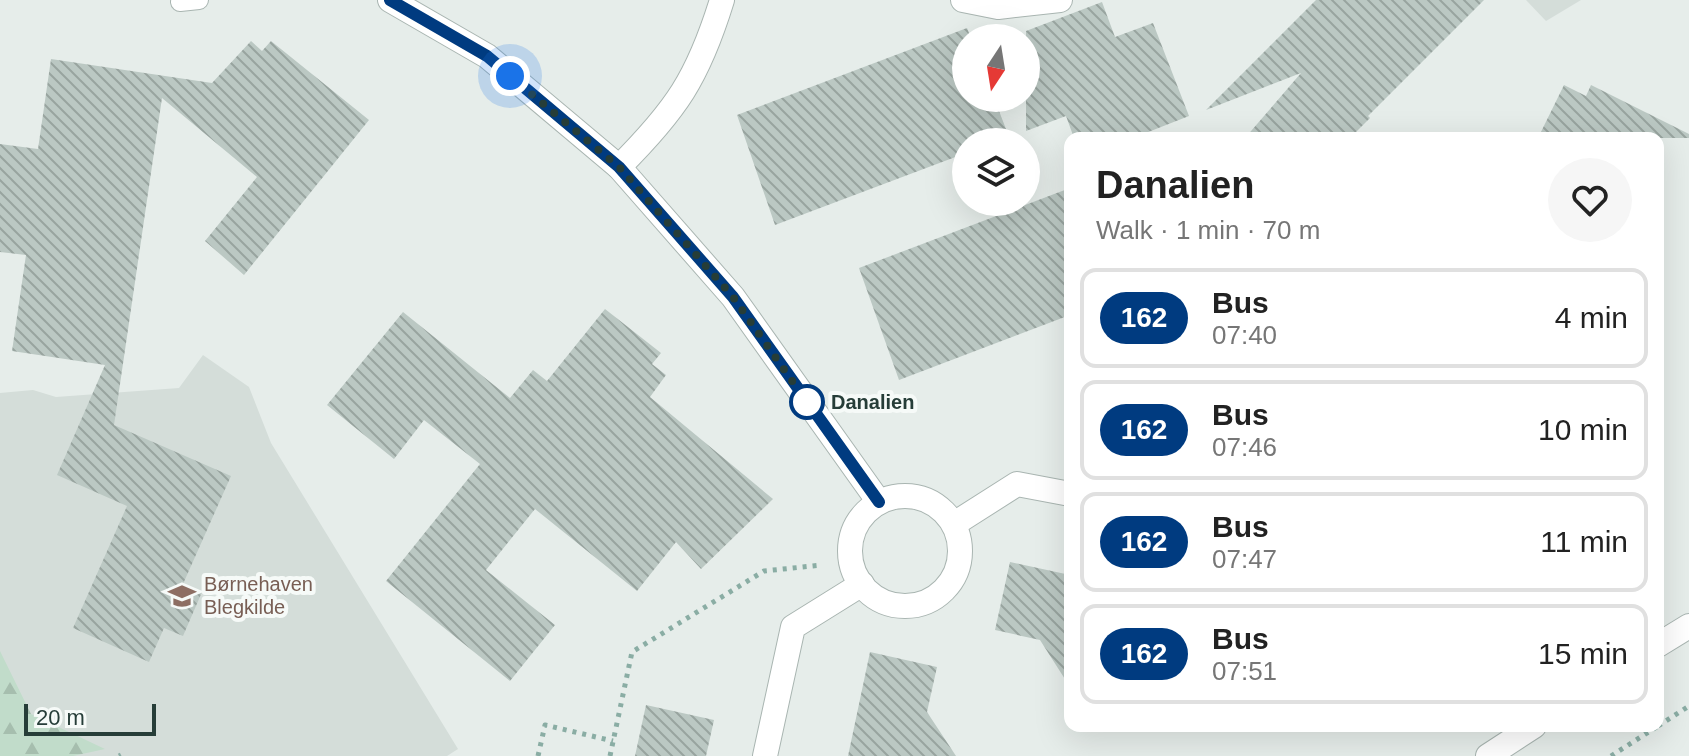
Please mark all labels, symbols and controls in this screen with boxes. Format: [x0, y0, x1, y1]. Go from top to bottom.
north arrow [952, 24, 1040, 112]
map controls [952, 24, 1040, 216]
your location [490, 56, 530, 96]
button: layers [952, 128, 1040, 216]
button: heart [1548, 158, 1632, 242]
text: Danalien [1096, 164, 1254, 206]
text: Walk · 1 min · 70 m [1096, 215, 1320, 245]
text: Bus [1212, 286, 1269, 319]
text: 4 min [1555, 301, 1628, 334]
text: 162 [1121, 302, 1167, 333]
text: 07:40 [1212, 320, 1277, 350]
marker: Danalien [790, 385, 824, 419]
place label: Danalien [831, 391, 914, 413]
text: Bus [1212, 398, 1269, 431]
text: 10 min [1538, 413, 1628, 446]
text: 162 [1121, 414, 1167, 445]
text: 07:46 [1212, 432, 1277, 462]
text: Bus [1212, 510, 1269, 543]
text: 11 min [1540, 525, 1628, 558]
text: 162 [1121, 526, 1167, 557]
text: 07:47 [1212, 544, 1277, 574]
place label: Børnehaven Blegkilde [204, 573, 313, 618]
school or university icon: Børnehaven Blegkilde [167, 581, 197, 611]
text: Bus [1212, 622, 1269, 655]
text: 15 min [1538, 637, 1628, 670]
text: 162 [1121, 638, 1167, 669]
text: 07:51 [1212, 656, 1277, 686]
scale bar [24, 700, 156, 736]
text: 20 m [36, 705, 85, 730]

